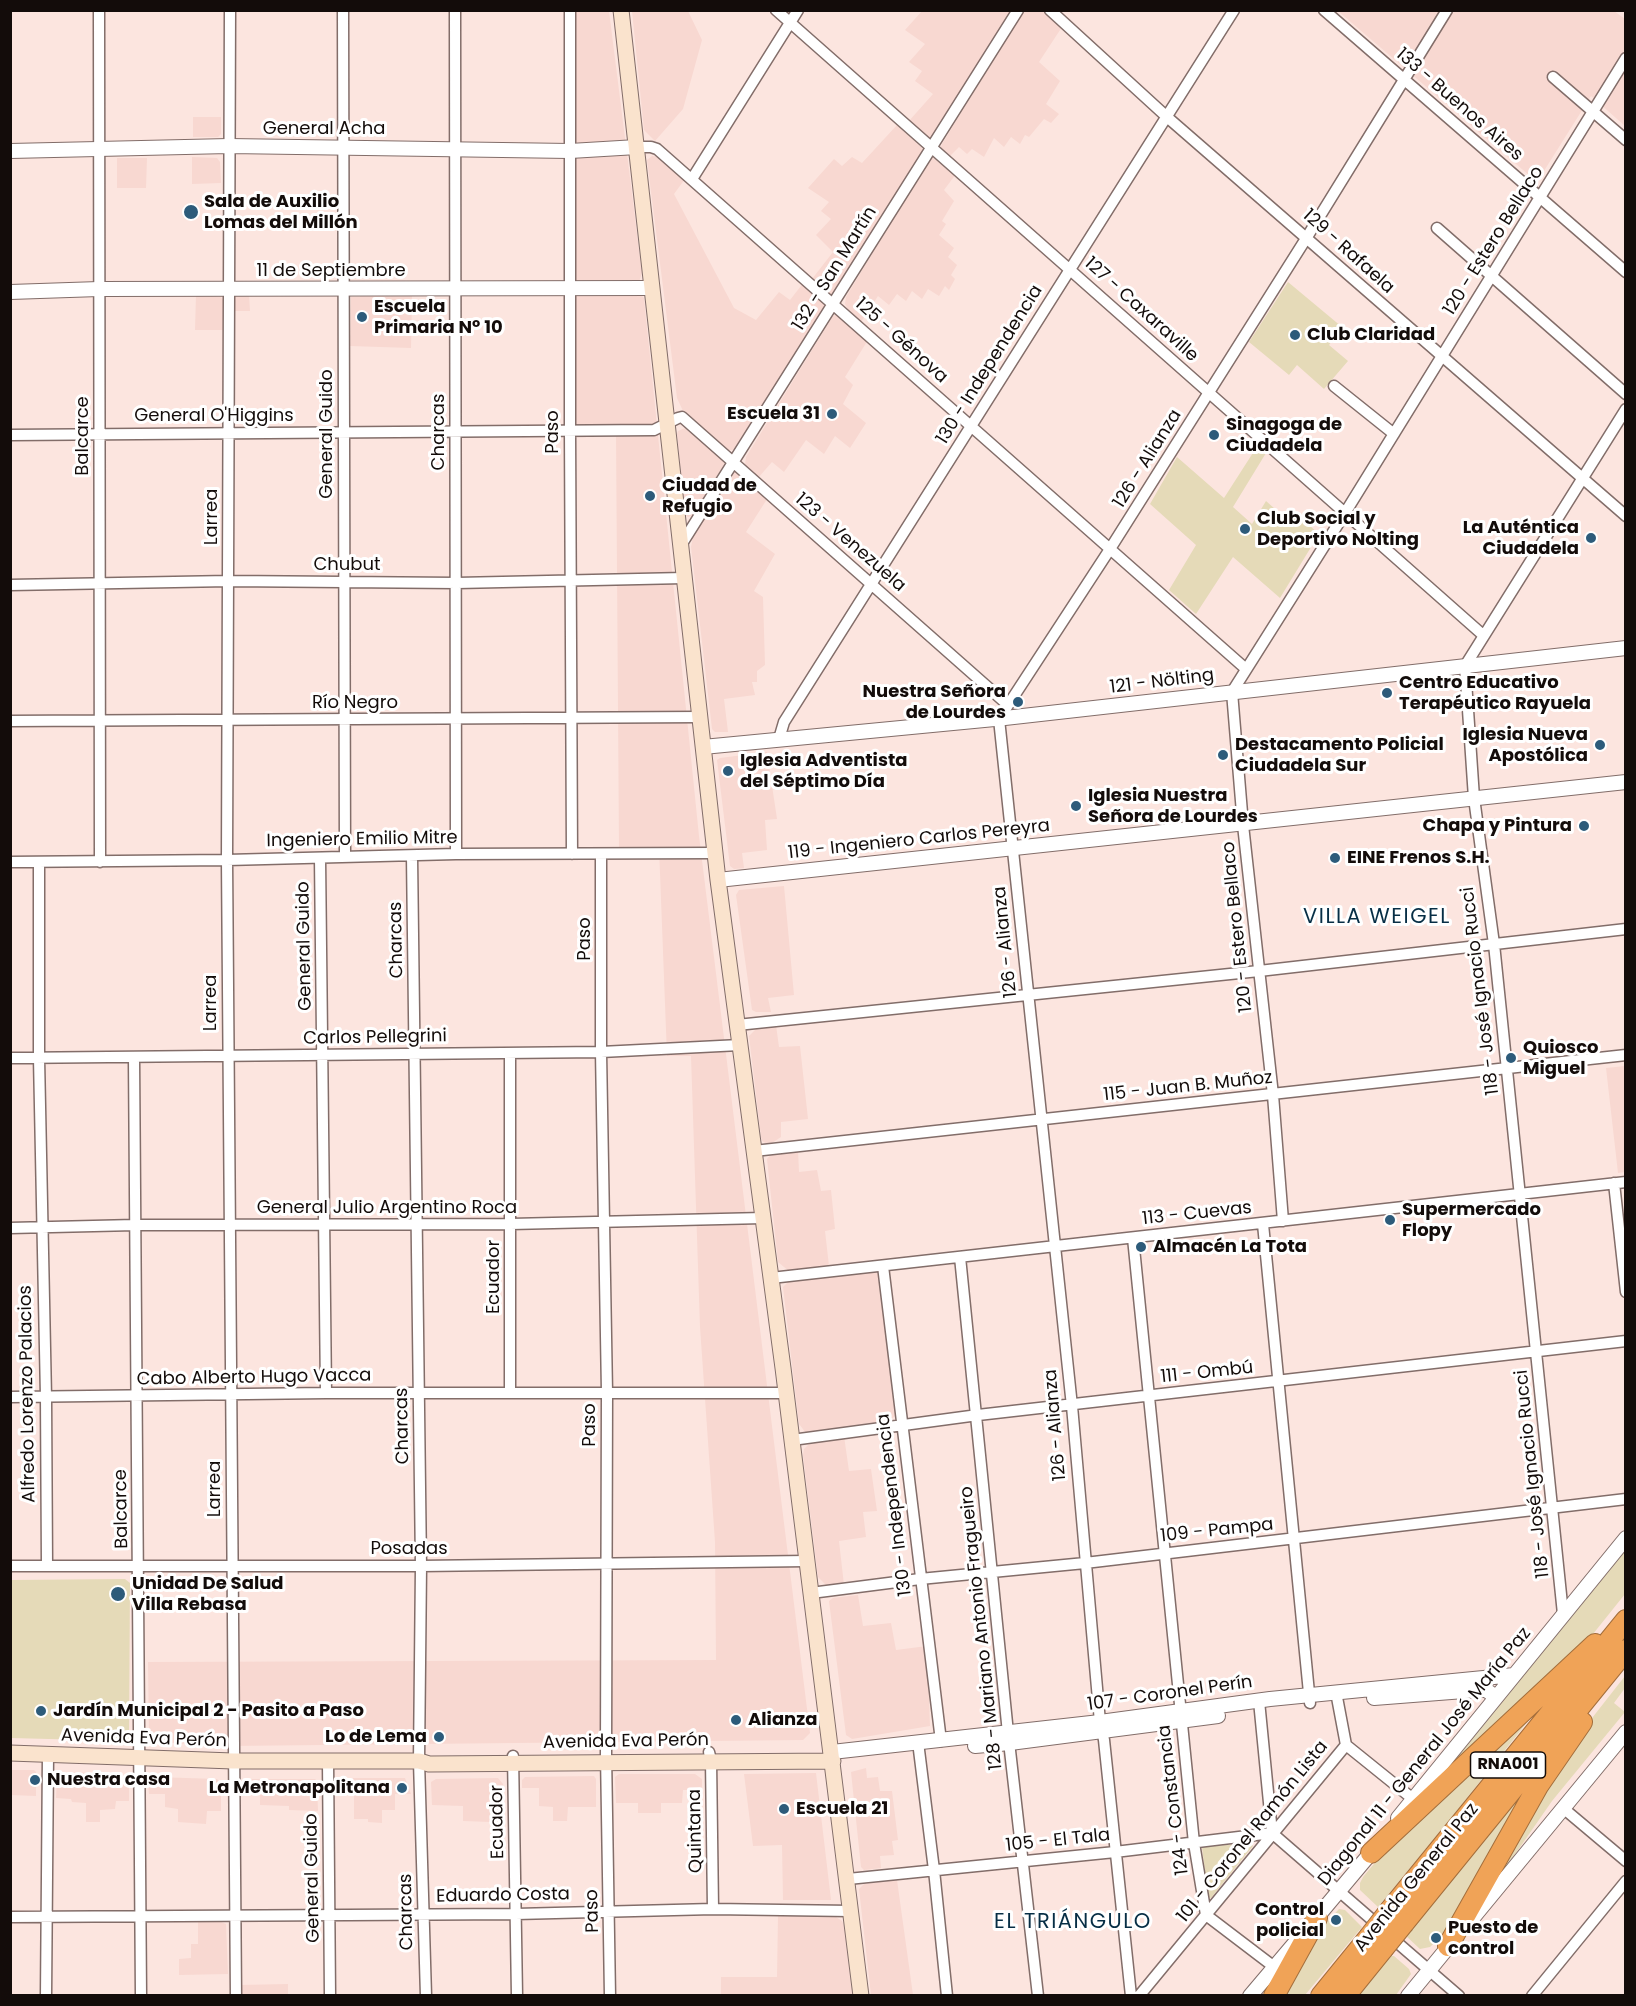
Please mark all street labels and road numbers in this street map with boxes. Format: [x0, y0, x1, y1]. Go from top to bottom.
street label: 133 - Buenos Aires [1391, 44, 1527, 166]
street label: General Acha [263, 118, 385, 140]
street label: 120 - Estero Bellaco [1439, 162, 1549, 320]
street label: 132 - San Martín [788, 203, 882, 335]
street label: 129 - Rafaela [1298, 205, 1398, 299]
street label: 127 - Caxaraville [1080, 253, 1202, 367]
street label: 11 de Septiembre [256, 260, 406, 282]
street label: 130 - Independencia [932, 281, 1048, 449]
street label: 125 - Génova [850, 294, 952, 388]
street label: General Guido [316, 369, 338, 499]
street label: Charcas [428, 394, 450, 470]
street label: Balcarce [72, 396, 94, 476]
street label: General O'Higgins [134, 405, 294, 427]
street label: 126 - Alianza [1109, 406, 1187, 512]
street label: Paso [542, 410, 564, 454]
street label: Larrea [201, 489, 223, 545]
street label: 123 - Venezuela [790, 489, 910, 597]
street label: Chubut [313, 554, 381, 576]
street label: 121 - Nölting [1109, 665, 1215, 699]
street label: Río Negro [312, 692, 398, 714]
street label: 119 - Ingeniero Carlos Pereyra [787, 816, 1051, 864]
street label: Ingeniero Emilio Mitre [266, 828, 458, 852]
street label: 120 - Estero Bellaco [1218, 840, 1258, 1014]
street label: General Guido [293, 881, 317, 1011]
street label: 126 - Alianza [989, 885, 1023, 999]
street label: 118 - José Ignacio Rucci [1458, 886, 1504, 1096]
street label: Charcas [386, 901, 408, 979]
street label: Paso [574, 917, 596, 961]
street label: Larrea [200, 975, 222, 1031]
street label: Carlos Pellegrini [303, 1026, 447, 1050]
street label: 115 - Juan B. Muñoz [1102, 1067, 1274, 1107]
street label: General Julio Argentino Roca [257, 1197, 517, 1219]
street label: 113 - Cuevas [1141, 1198, 1253, 1230]
street label: Ecuador [483, 1240, 505, 1314]
street label: Alfredo Lorenzo Palacios [15, 1285, 41, 1503]
street label: 111 - Ombú [1160, 1357, 1254, 1389]
street label: Cabo Alberto Hugo Vacca [136, 1365, 372, 1391]
street label: 126 - Alianza [1040, 1368, 1072, 1482]
street label: 118 - José Ignacio Rucci [1511, 1369, 1555, 1579]
street label: Charcas [392, 1387, 414, 1465]
street label: Paso [579, 1403, 601, 1447]
street label: 130 - Independencia [873, 1413, 917, 1597]
street label: Larrea [204, 1461, 226, 1517]
street label: Balcarce [111, 1469, 133, 1549]
street label: 128 - Mariano Antonio Fragueiro [956, 1485, 1008, 1771]
street label: 109 - Pampa [1159, 1514, 1275, 1548]
street label: Posadas [370, 1538, 448, 1560]
street label: Diagonal 11 - General José María Paz [1314, 1624, 1536, 1890]
street label: 107 - Coronel Perín [1086, 1672, 1254, 1716]
street label: 124 - Constancia [1154, 1724, 1194, 1876]
street label: Avenida Eva Perón [61, 1725, 227, 1753]
street label: Avenida Eva Perón [543, 1730, 709, 1754]
street label: 101 - Coronel Ramón Lista [1173, 1737, 1333, 1927]
road number: RNA001 [1470, 1752, 1546, 1778]
street label: Ecuador [487, 1785, 509, 1859]
street label: Quintana [684, 1789, 708, 1873]
street label: Avenida General Paz [1350, 1799, 1484, 1957]
street label: General Guido [301, 1813, 325, 1943]
street label: 105 - El Tala [1005, 1825, 1111, 1857]
street label: Charcas [396, 1873, 418, 1951]
street label: Eduardo Costa [436, 1884, 570, 1908]
street label: Paso [582, 1889, 604, 1933]

